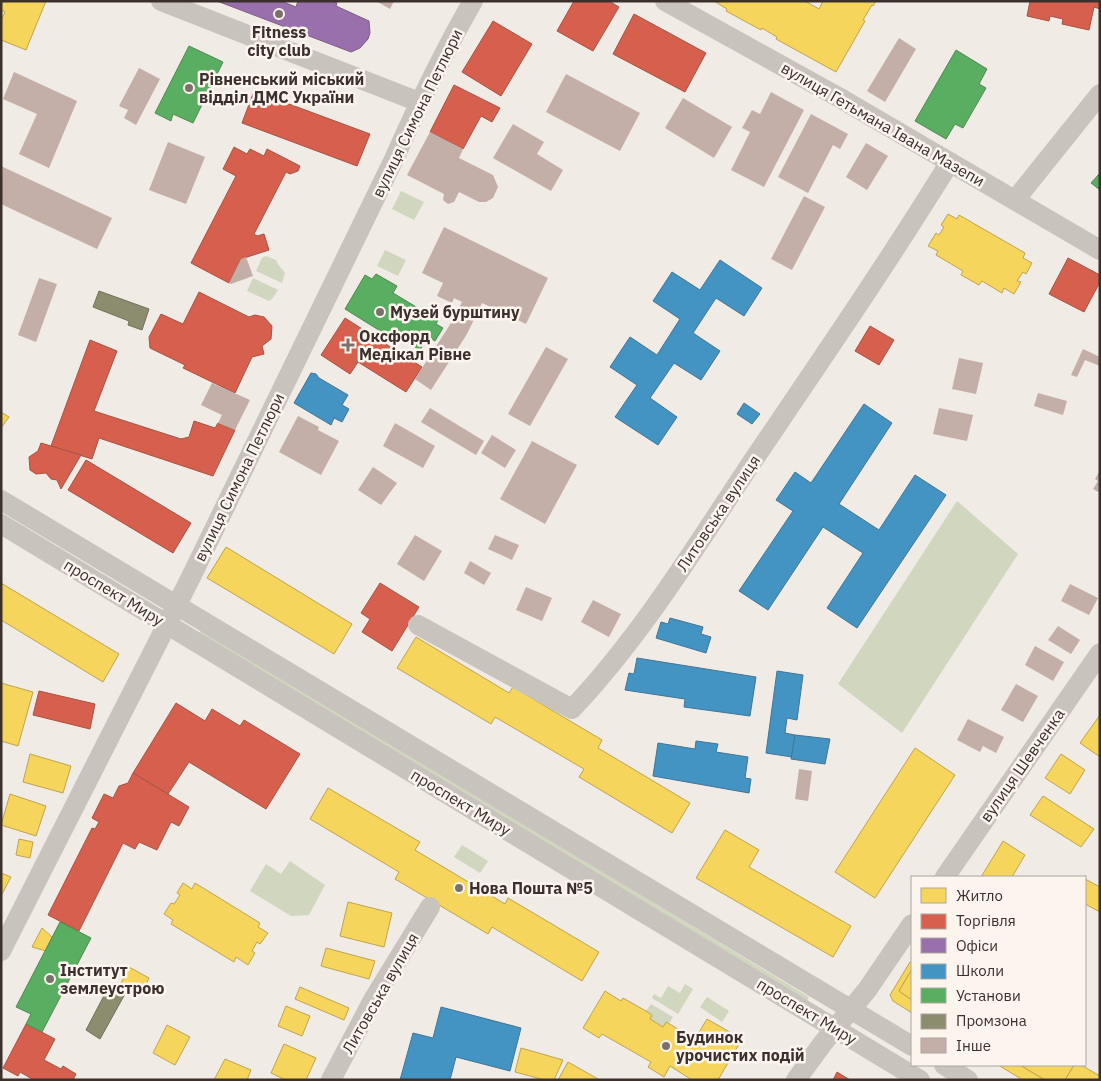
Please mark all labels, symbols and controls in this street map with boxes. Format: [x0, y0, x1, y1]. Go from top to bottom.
marker: Fitness city club [273, 8, 285, 20]
place label: Fitness city club [247, 22, 311, 60]
street label: вулиця Симона Петлюри [367, 25, 467, 201]
street label: вулиця Гетьмана Івана Мазепи [778, 57, 988, 191]
place label: Рівненський міський відділ ДМС України [199, 69, 364, 107]
marker: Рівненський міський відділ ДМС України [183, 82, 195, 94]
place label: Музей бурштину [390, 302, 520, 322]
marker: Музей бурштину [374, 306, 386, 318]
place label: Оксфорд Медікал Рівне [359, 326, 471, 364]
marker: Оксфорд Медікал Рівне [341, 338, 355, 352]
street label: вулиця Симона Петлюри [189, 389, 289, 565]
street label: Литовська вулиця [672, 451, 764, 575]
street label: проспект Миру [60, 554, 168, 630]
street label: вулиця Шевченка [975, 704, 1069, 826]
street label: проспект Миру [407, 764, 515, 840]
legend [911, 876, 1086, 1066]
place label: Нова Пошта №5 [469, 878, 593, 898]
marker: Нова Пошта №5 [453, 882, 465, 894]
text: Житло [956, 886, 1003, 905]
text: Торгівля [956, 911, 1016, 930]
street label: Литовська вулиця [337, 929, 423, 1057]
text: Офіси [956, 936, 998, 955]
place label: Інститут землеустрою [60, 960, 164, 998]
text: Школи [956, 961, 1004, 980]
marker: Інститут землеустрою [44, 973, 56, 985]
street label: проспект Миру [753, 973, 861, 1049]
text: Установи [956, 986, 1021, 1005]
text: Промзона [956, 1011, 1027, 1030]
place label: Будинок урочистих подій [676, 1027, 805, 1065]
text: Інше [956, 1036, 991, 1055]
marker: Будинок урочистих подій [660, 1040, 672, 1052]

